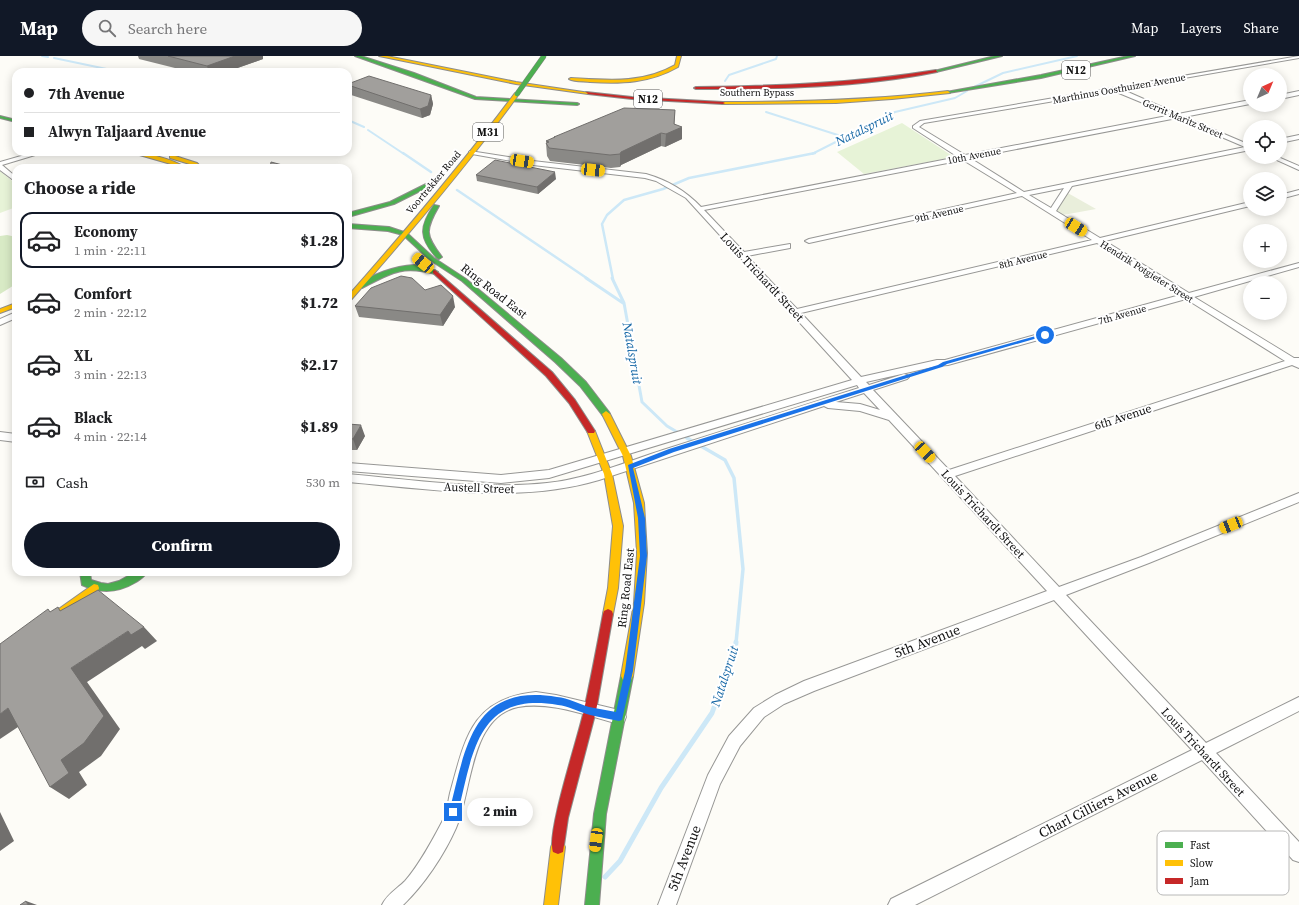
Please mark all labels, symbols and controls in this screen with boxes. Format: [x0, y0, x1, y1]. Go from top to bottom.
search box [82, 10, 362, 46]
text: Map [20, 15, 58, 41]
icon: search [96, 17, 118, 39]
text: Search here [128, 18, 207, 39]
text: Map [1131, 18, 1158, 38]
text: Layers [1180, 18, 1222, 38]
text: Share [1244, 18, 1279, 38]
road number: N12 [1062, 61, 1090, 79]
north arrow [1243, 68, 1287, 112]
map controls [1243, 68, 1287, 320]
street label: Marthinus Oosthuizen Avenue [1052, 70, 1187, 107]
text: 7th Avenue [48, 83, 125, 104]
street label: Southern Bypass [720, 86, 794, 99]
road number: N12 [634, 90, 662, 108]
street label: Gerrit Maritz Street [1141, 96, 1226, 142]
water label: Natalspruit [831, 107, 897, 150]
button: locate [1243, 120, 1287, 164]
text: Alwyn Taljaard Avenue [48, 121, 206, 142]
road number: M31 [473, 123, 503, 141]
street label: 10th Avenue [946, 144, 1002, 167]
street label: Voortrekker Road [403, 148, 464, 217]
car [509, 153, 535, 169]
car [580, 163, 606, 177]
button: layers [1243, 172, 1287, 216]
text: Choose a ride [24, 175, 136, 200]
street label: 9th Avenue [914, 202, 965, 225]
car [1063, 216, 1089, 238]
text: Economy [74, 221, 138, 242]
icon: car [26, 222, 62, 258]
button: + [1243, 224, 1287, 268]
street label: Louis Trichardt Street [717, 229, 807, 325]
text: $1.28 [300, 230, 338, 251]
street label: Hendrik Potgieter Street [1098, 237, 1197, 306]
text: 1 min · 22:11 [74, 242, 147, 259]
street label: 8th Avenue [998, 247, 1049, 272]
car [410, 251, 436, 275]
street label: Ring Road East [458, 260, 531, 322]
button: − [1243, 276, 1287, 320]
text: Comfort [74, 283, 132, 304]
icon: car [26, 284, 62, 320]
text: $1.72 [300, 292, 338, 313]
street label: 7th Avenue [1097, 301, 1148, 328]
text: 2 min · 22:12 [74, 304, 147, 321]
water label: Natalspruit [619, 320, 646, 386]
route start [1036, 326, 1054, 344]
text: XL [74, 345, 93, 366]
icon: car [26, 346, 62, 382]
text: $2.17 [300, 354, 338, 375]
text: 3 min · 22:13 [74, 366, 147, 383]
street label: 6th Avenue [1092, 400, 1154, 434]
text: Black [74, 407, 113, 428]
icon: car [26, 408, 62, 444]
text: $1.89 [300, 416, 338, 437]
text: 4 min · 22:14 [74, 428, 147, 445]
car [912, 439, 938, 465]
street label: Louis Trichardt Street [938, 466, 1028, 562]
icon: cash [24, 471, 46, 493]
text: Cash [56, 472, 88, 493]
text: 530 m [306, 474, 340, 491]
street label: Austell Street [443, 479, 515, 497]
car [1218, 515, 1244, 535]
button: Confirm [24, 522, 340, 568]
street label: Ring Road East [614, 547, 638, 629]
street label: 5th Avenue [891, 619, 963, 663]
water label: Natalspruit [706, 643, 742, 710]
street label: Louis Trichardt Street [1158, 704, 1248, 800]
street label: Charl Cilliers Avenue [1035, 765, 1161, 843]
callout: 2 min [467, 798, 533, 826]
route end [444, 803, 462, 821]
text: 2 min [483, 803, 517, 820]
street label: 5th Avenue [662, 822, 706, 894]
car [588, 827, 604, 853]
legend [1157, 831, 1289, 895]
text: Fast [1190, 838, 1210, 853]
text: Slow [1190, 856, 1214, 871]
text: Jam [1189, 874, 1209, 889]

